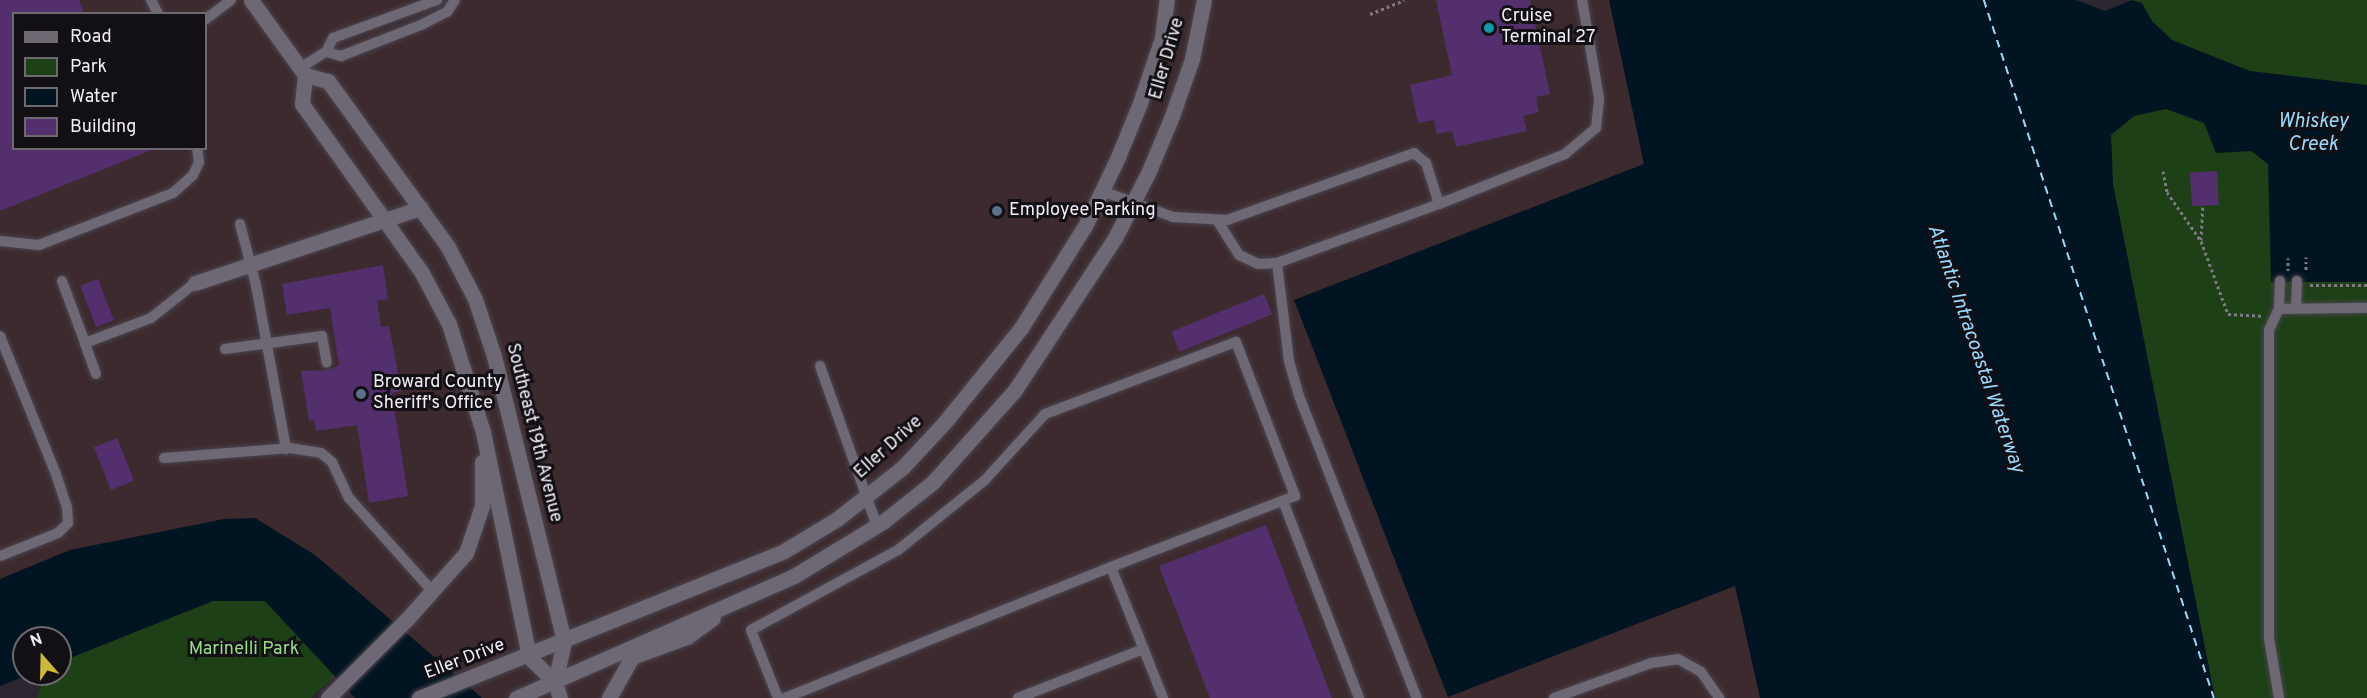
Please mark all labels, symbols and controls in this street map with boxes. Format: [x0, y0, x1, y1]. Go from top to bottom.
place label: Cruise Terminal 27 [1501, 7, 1595, 50]
legend [12, 12, 207, 150]
street label: Eller Drive [1146, 16, 1190, 102]
marker: Cruise Terminal 27 [1482, 21, 1496, 35]
text: Road [70, 26, 112, 49]
text: Park [70, 56, 107, 79]
text: Water [70, 86, 117, 109]
water label: Whiskey Creek [2278, 110, 2348, 157]
text: Building [70, 116, 136, 139]
place label: Employee Parking [1009, 200, 1156, 222]
marker: Employee Parking [990, 204, 1004, 218]
water label: Atlantic Intracoastal Waterway [1921, 221, 2029, 477]
street label: Southeast 19th Avenue [500, 341, 566, 525]
place label: Broward County Sheriff's Office [373, 373, 502, 416]
marker: Broward County Sheriff's Office [354, 387, 368, 401]
street label: Eller Drive [851, 412, 927, 484]
north arrow [12, 626, 72, 686]
text: N [28, 630, 45, 652]
street label: Eller Drive [422, 635, 508, 685]
park label: Marinelli Park [189, 639, 299, 661]

